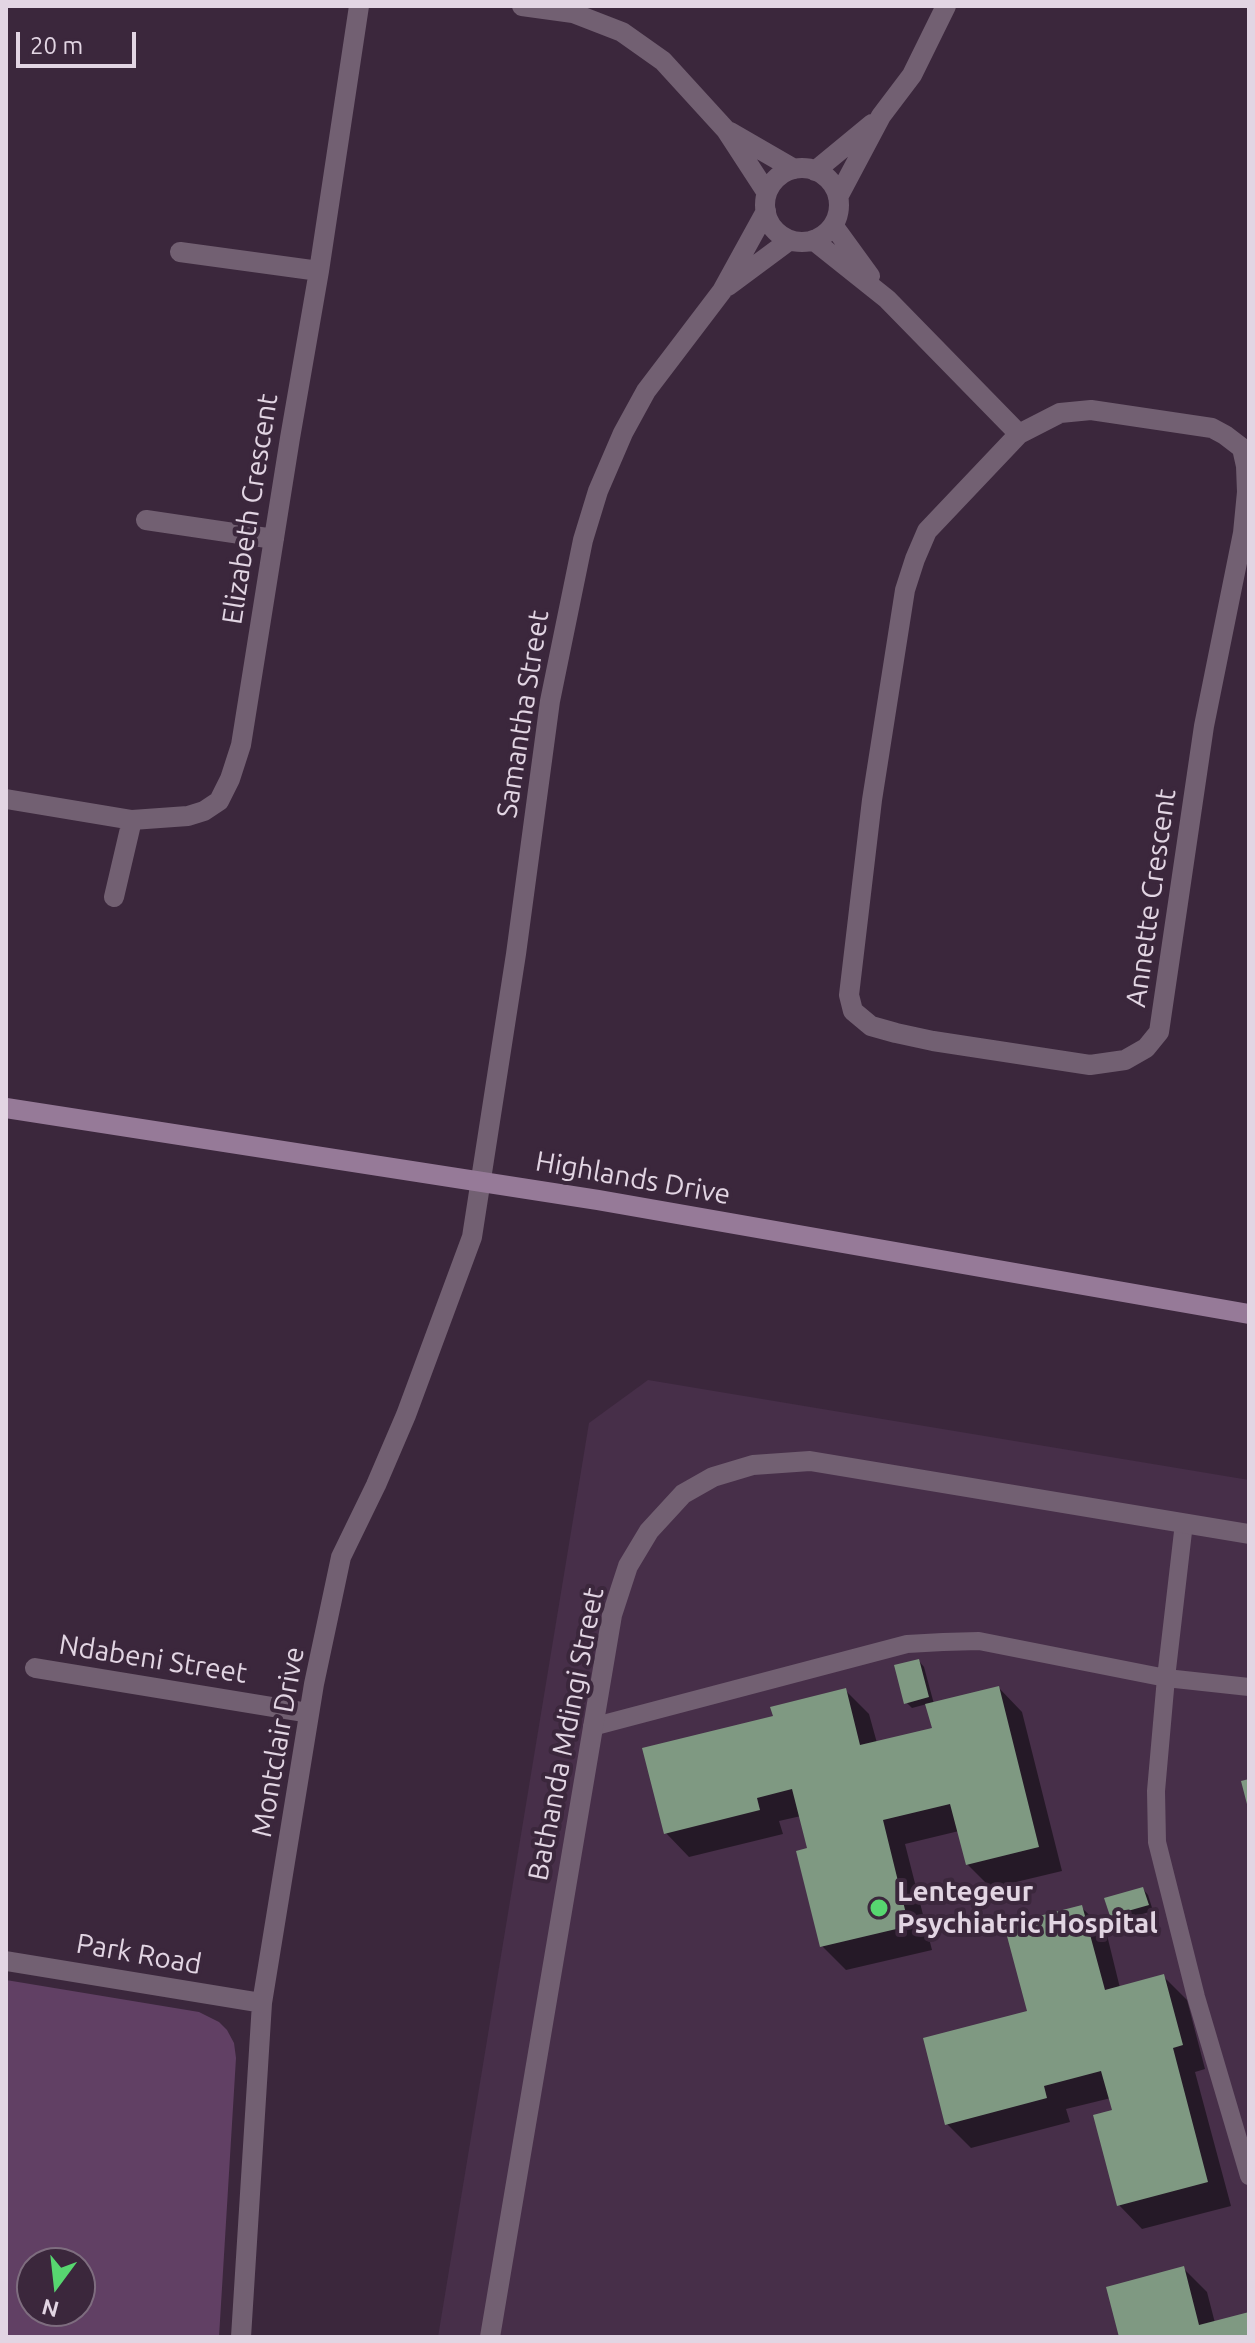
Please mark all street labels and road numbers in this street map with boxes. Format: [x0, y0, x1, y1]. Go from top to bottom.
street label: Elizabeth Crescent [215, 391, 285, 627]
street label: Samantha Street [490, 608, 556, 820]
street label: Annette Crescent [1119, 787, 1183, 1009]
street label: Highlands Drive [533, 1144, 733, 1212]
street label: Bathanda Mdingi Street [521, 1585, 611, 1883]
street label: Ndabeni Street [57, 1628, 249, 1690]
street label: Montclair Drive [245, 1644, 311, 1840]
street label: Park Road [74, 1926, 204, 1982]

